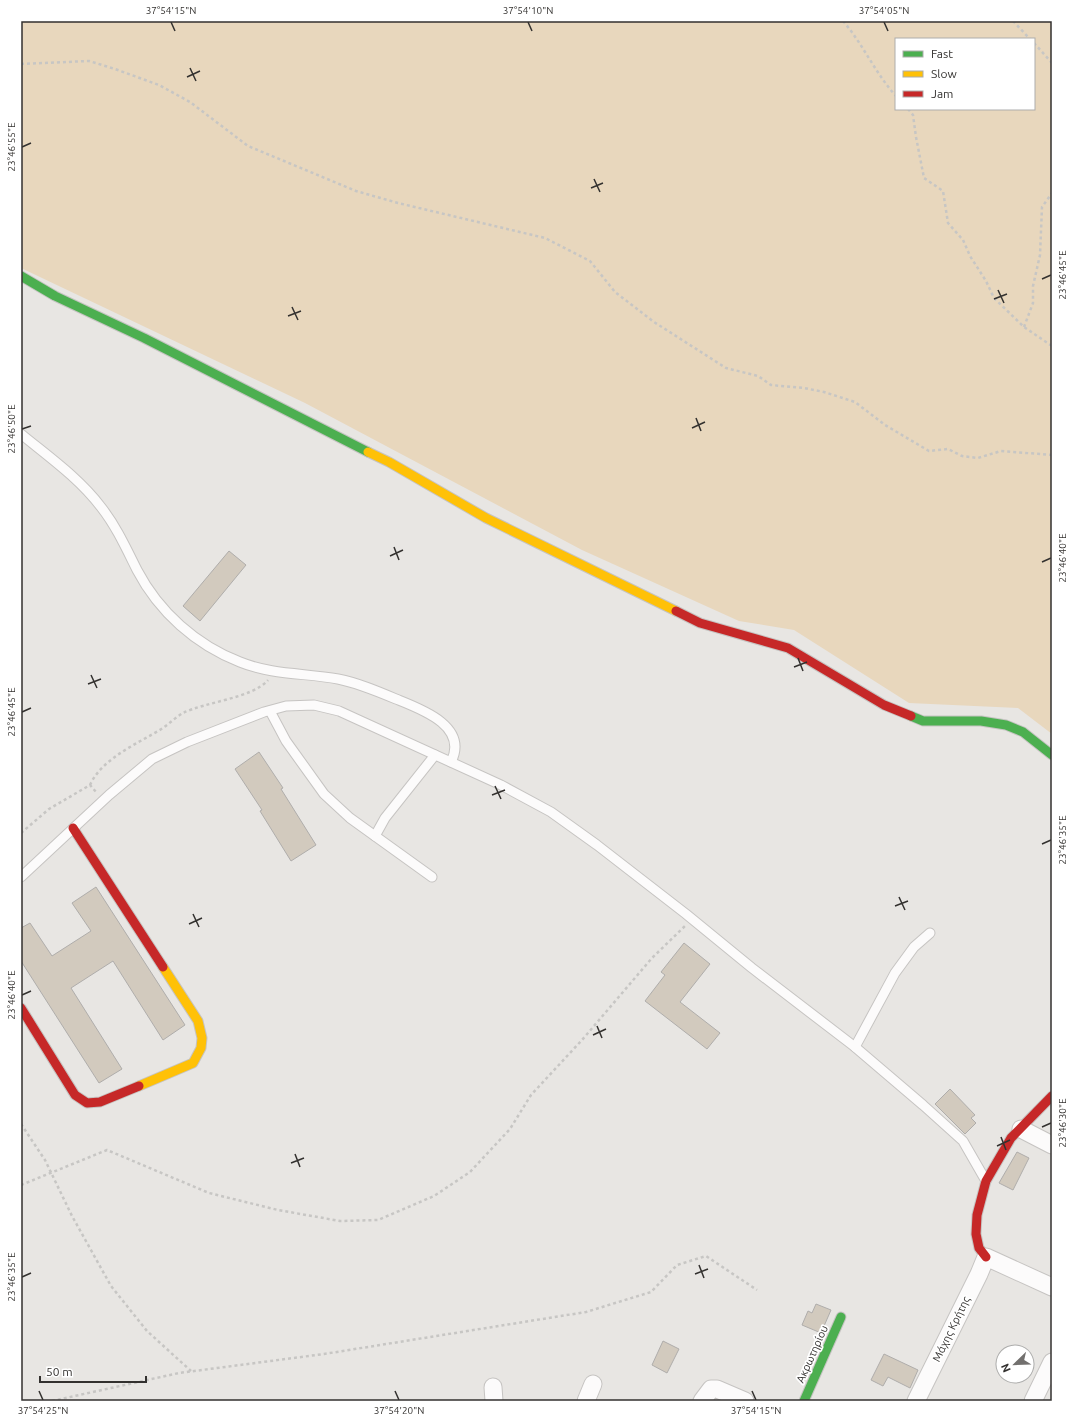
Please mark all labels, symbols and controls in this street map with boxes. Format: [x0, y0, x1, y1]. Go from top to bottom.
text: 37°54'15"N [146, 5, 196, 16]
text: 37°54'10"N [503, 5, 553, 16]
text: 37°54'05"N [859, 5, 909, 16]
legend [895, 38, 1035, 110]
text: Fast [931, 47, 953, 60]
text: Slow [931, 67, 957, 80]
text: Jam [931, 87, 953, 100]
text: 23°46'55"E [6, 122, 17, 172]
text: 23°46'45"E [1057, 250, 1068, 300]
text: 23°46'50"E [6, 404, 17, 454]
text: 23°46'40"E [1057, 533, 1068, 583]
text: 23°46'45"E [6, 687, 17, 737]
text: 23°46'35"E [1057, 815, 1068, 865]
text: 23°46'40"E [6, 970, 17, 1020]
text: 23°46'30"E [1057, 1098, 1068, 1148]
text: 23°46'35"E [6, 1252, 17, 1302]
street label: Μάχης Κρήτης [930, 1294, 973, 1364]
street label: Ακρωτηρίου [794, 1323, 830, 1385]
north arrow [995, 1344, 1035, 1384]
scale bar [40, 1358, 146, 1384]
text: N [999, 1362, 1013, 1374]
text: 50 m [46, 1365, 73, 1378]
text: 37°54'25"N [18, 1405, 68, 1416]
text: 37°54'20"N [374, 1405, 424, 1416]
text: 37°54'15"N [731, 1405, 781, 1416]

